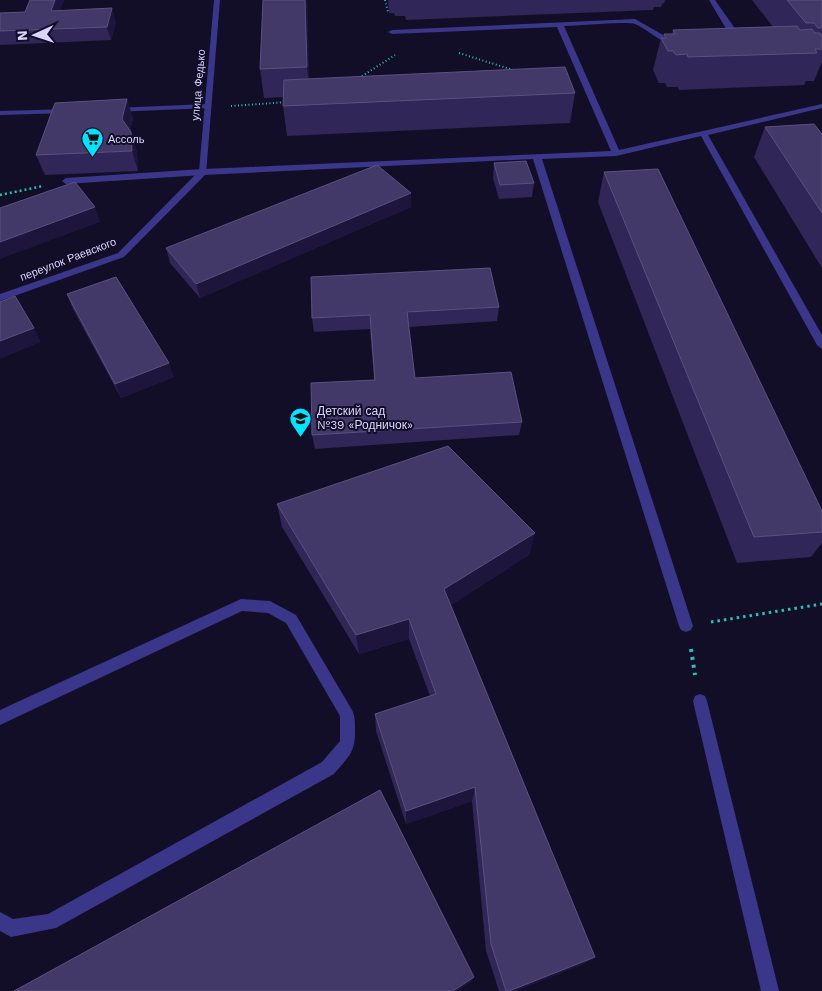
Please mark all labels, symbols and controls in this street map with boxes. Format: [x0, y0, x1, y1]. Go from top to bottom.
north arrow [10, 10, 60, 60]
text: N [14, 30, 30, 41]
street label: улица Федько [189, 49, 208, 121]
supermarket icon: Ассоль [80, 127, 104, 158]
place label: Ассоль [108, 133, 145, 146]
street label: переулок Раевского [18, 235, 118, 284]
place label: Детский сад №39 «Родничок» [317, 404, 413, 432]
school or university icon: Детский сад №39 «Родничок» [289, 406, 313, 437]

